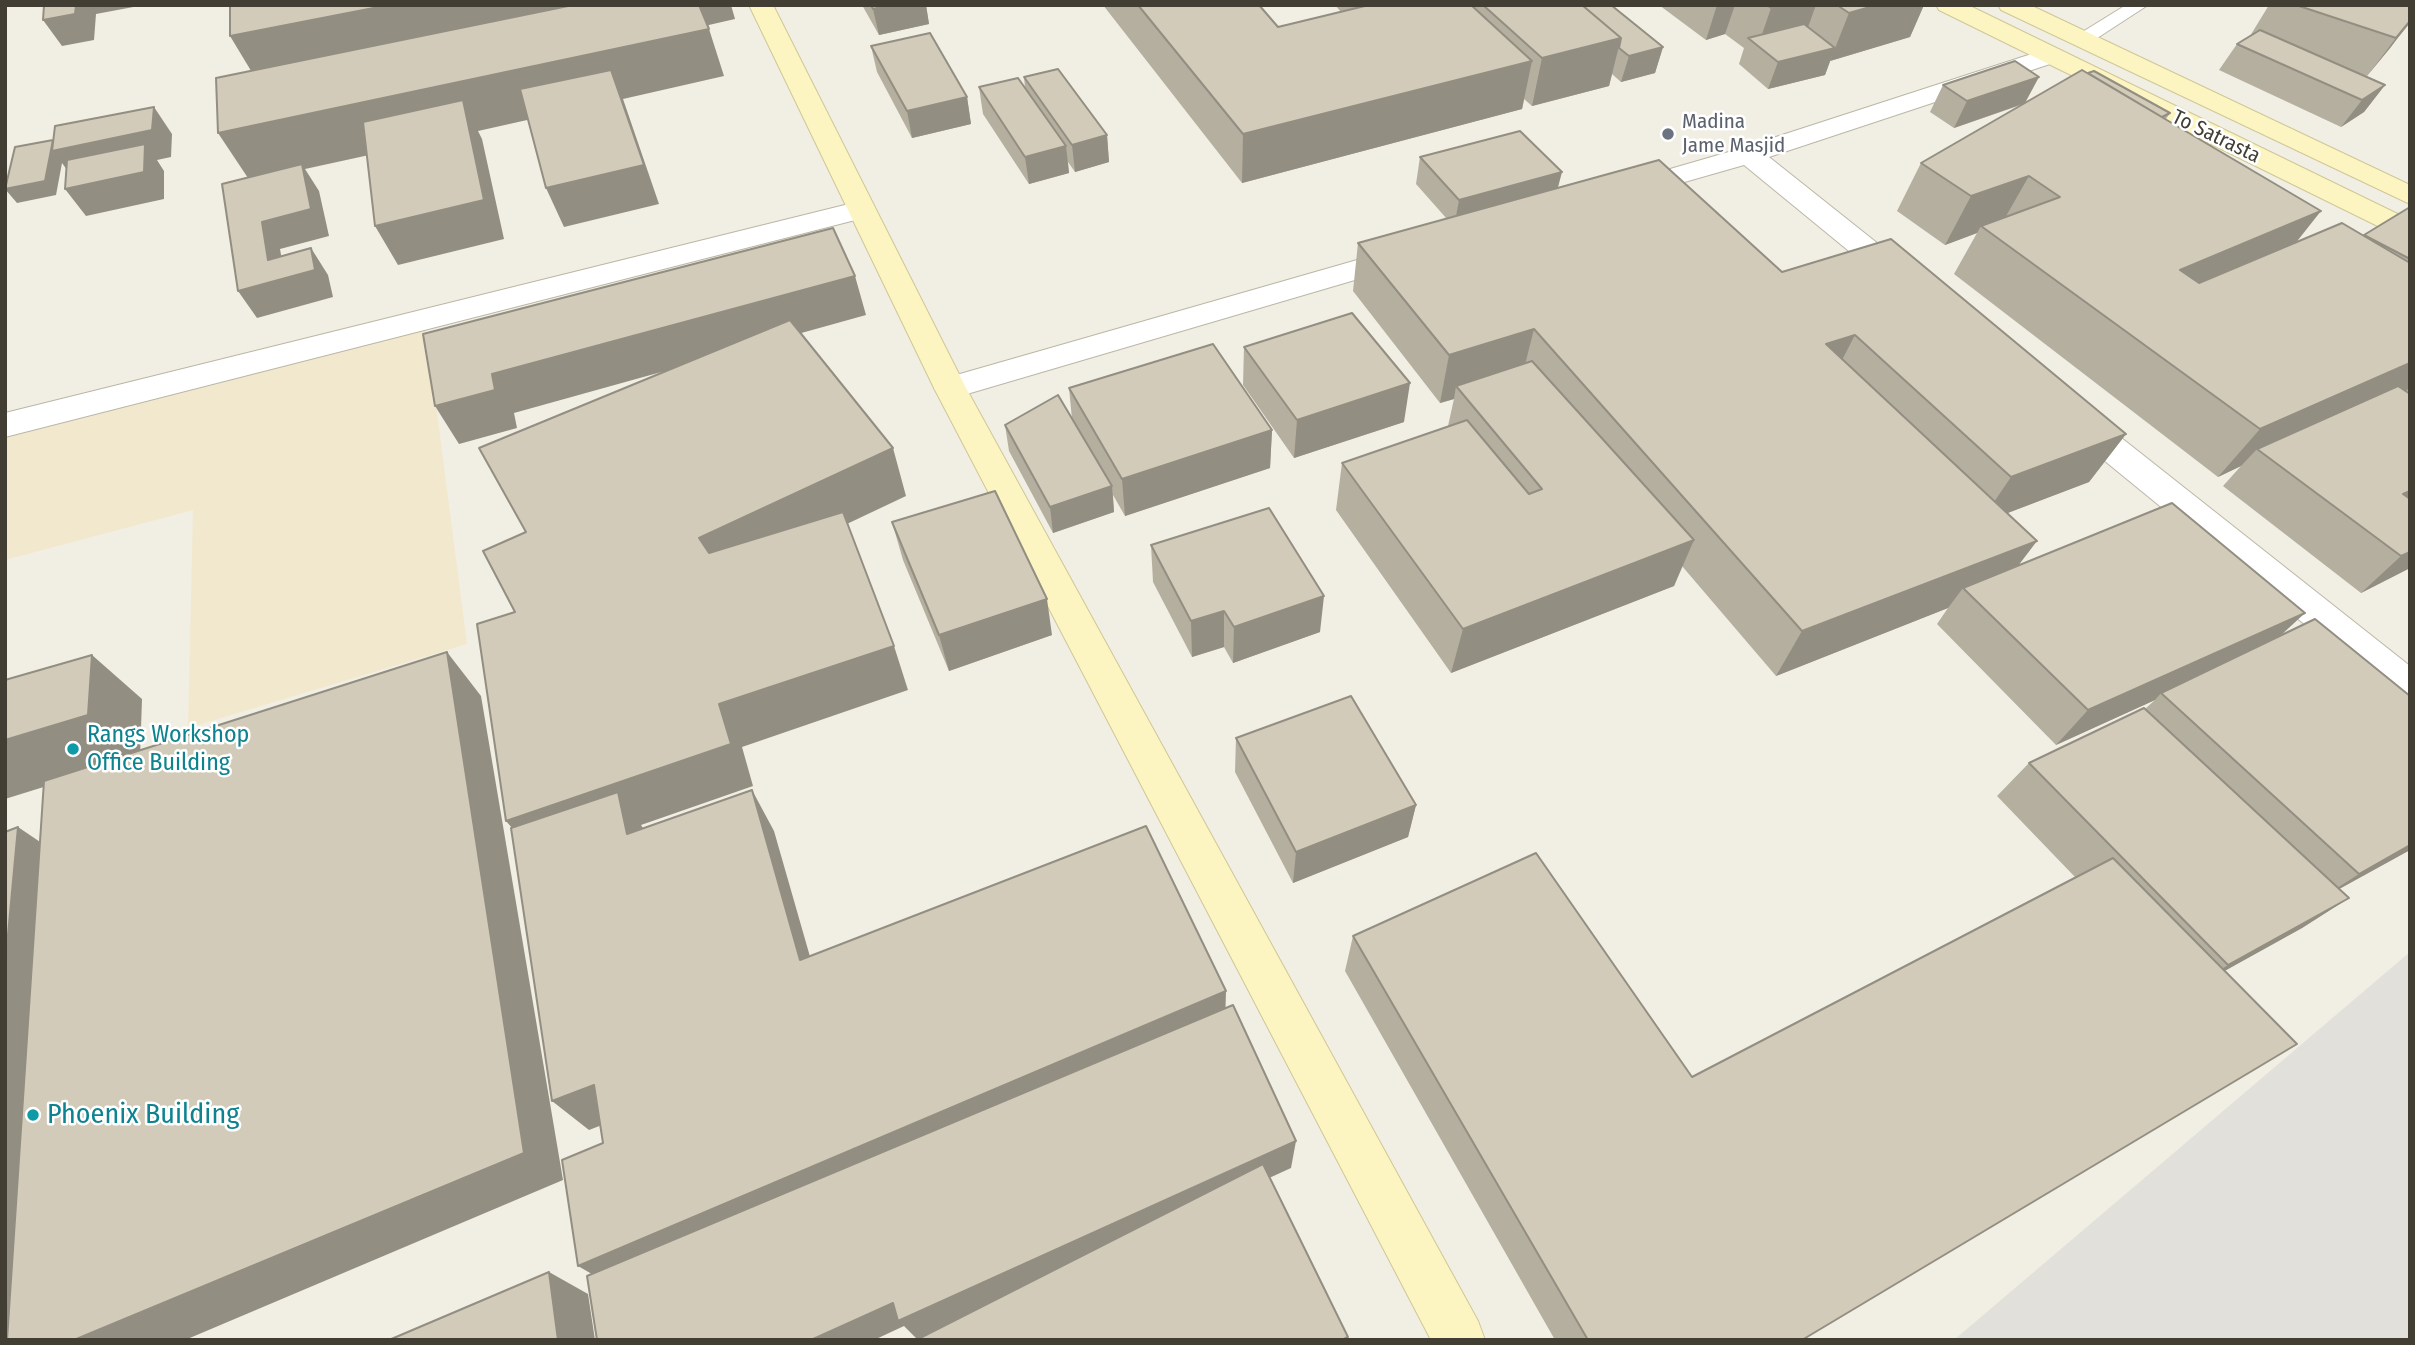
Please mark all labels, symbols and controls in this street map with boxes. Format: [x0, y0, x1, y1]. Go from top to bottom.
street label: To Satrasta [2168, 105, 2264, 169]
place label: Madina Jame Masjid [1682, 109, 1785, 159]
marker: Madina Jame Masjid [1660, 126, 1676, 142]
place label: Rangs Workshop Office Building [87, 721, 249, 777]
marker: Rangs Workshop Office Building [65, 741, 81, 757]
place label: Phoenix Building [47, 1098, 239, 1132]
marker: Phoenix Building [25, 1107, 41, 1123]

